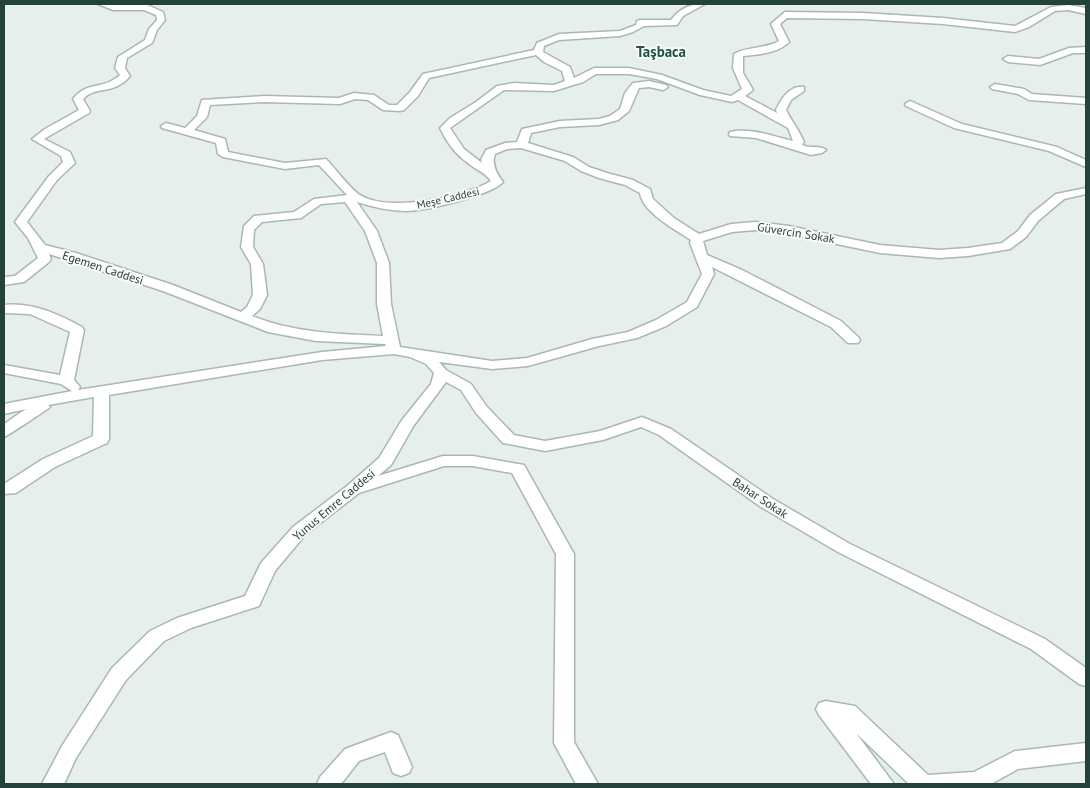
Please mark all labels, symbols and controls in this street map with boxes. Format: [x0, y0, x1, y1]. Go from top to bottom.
district label: Taşbaca [636, 42, 686, 61]
street label: Meşe Caddesi [415, 184, 481, 212]
street label: Güvercin Sokak [756, 219, 836, 246]
street label: Egemen Caddesi [61, 247, 146, 288]
street label: Yunus Emre Caddesi [289, 466, 378, 543]
street label: Bahar Sokak [730, 474, 791, 521]

